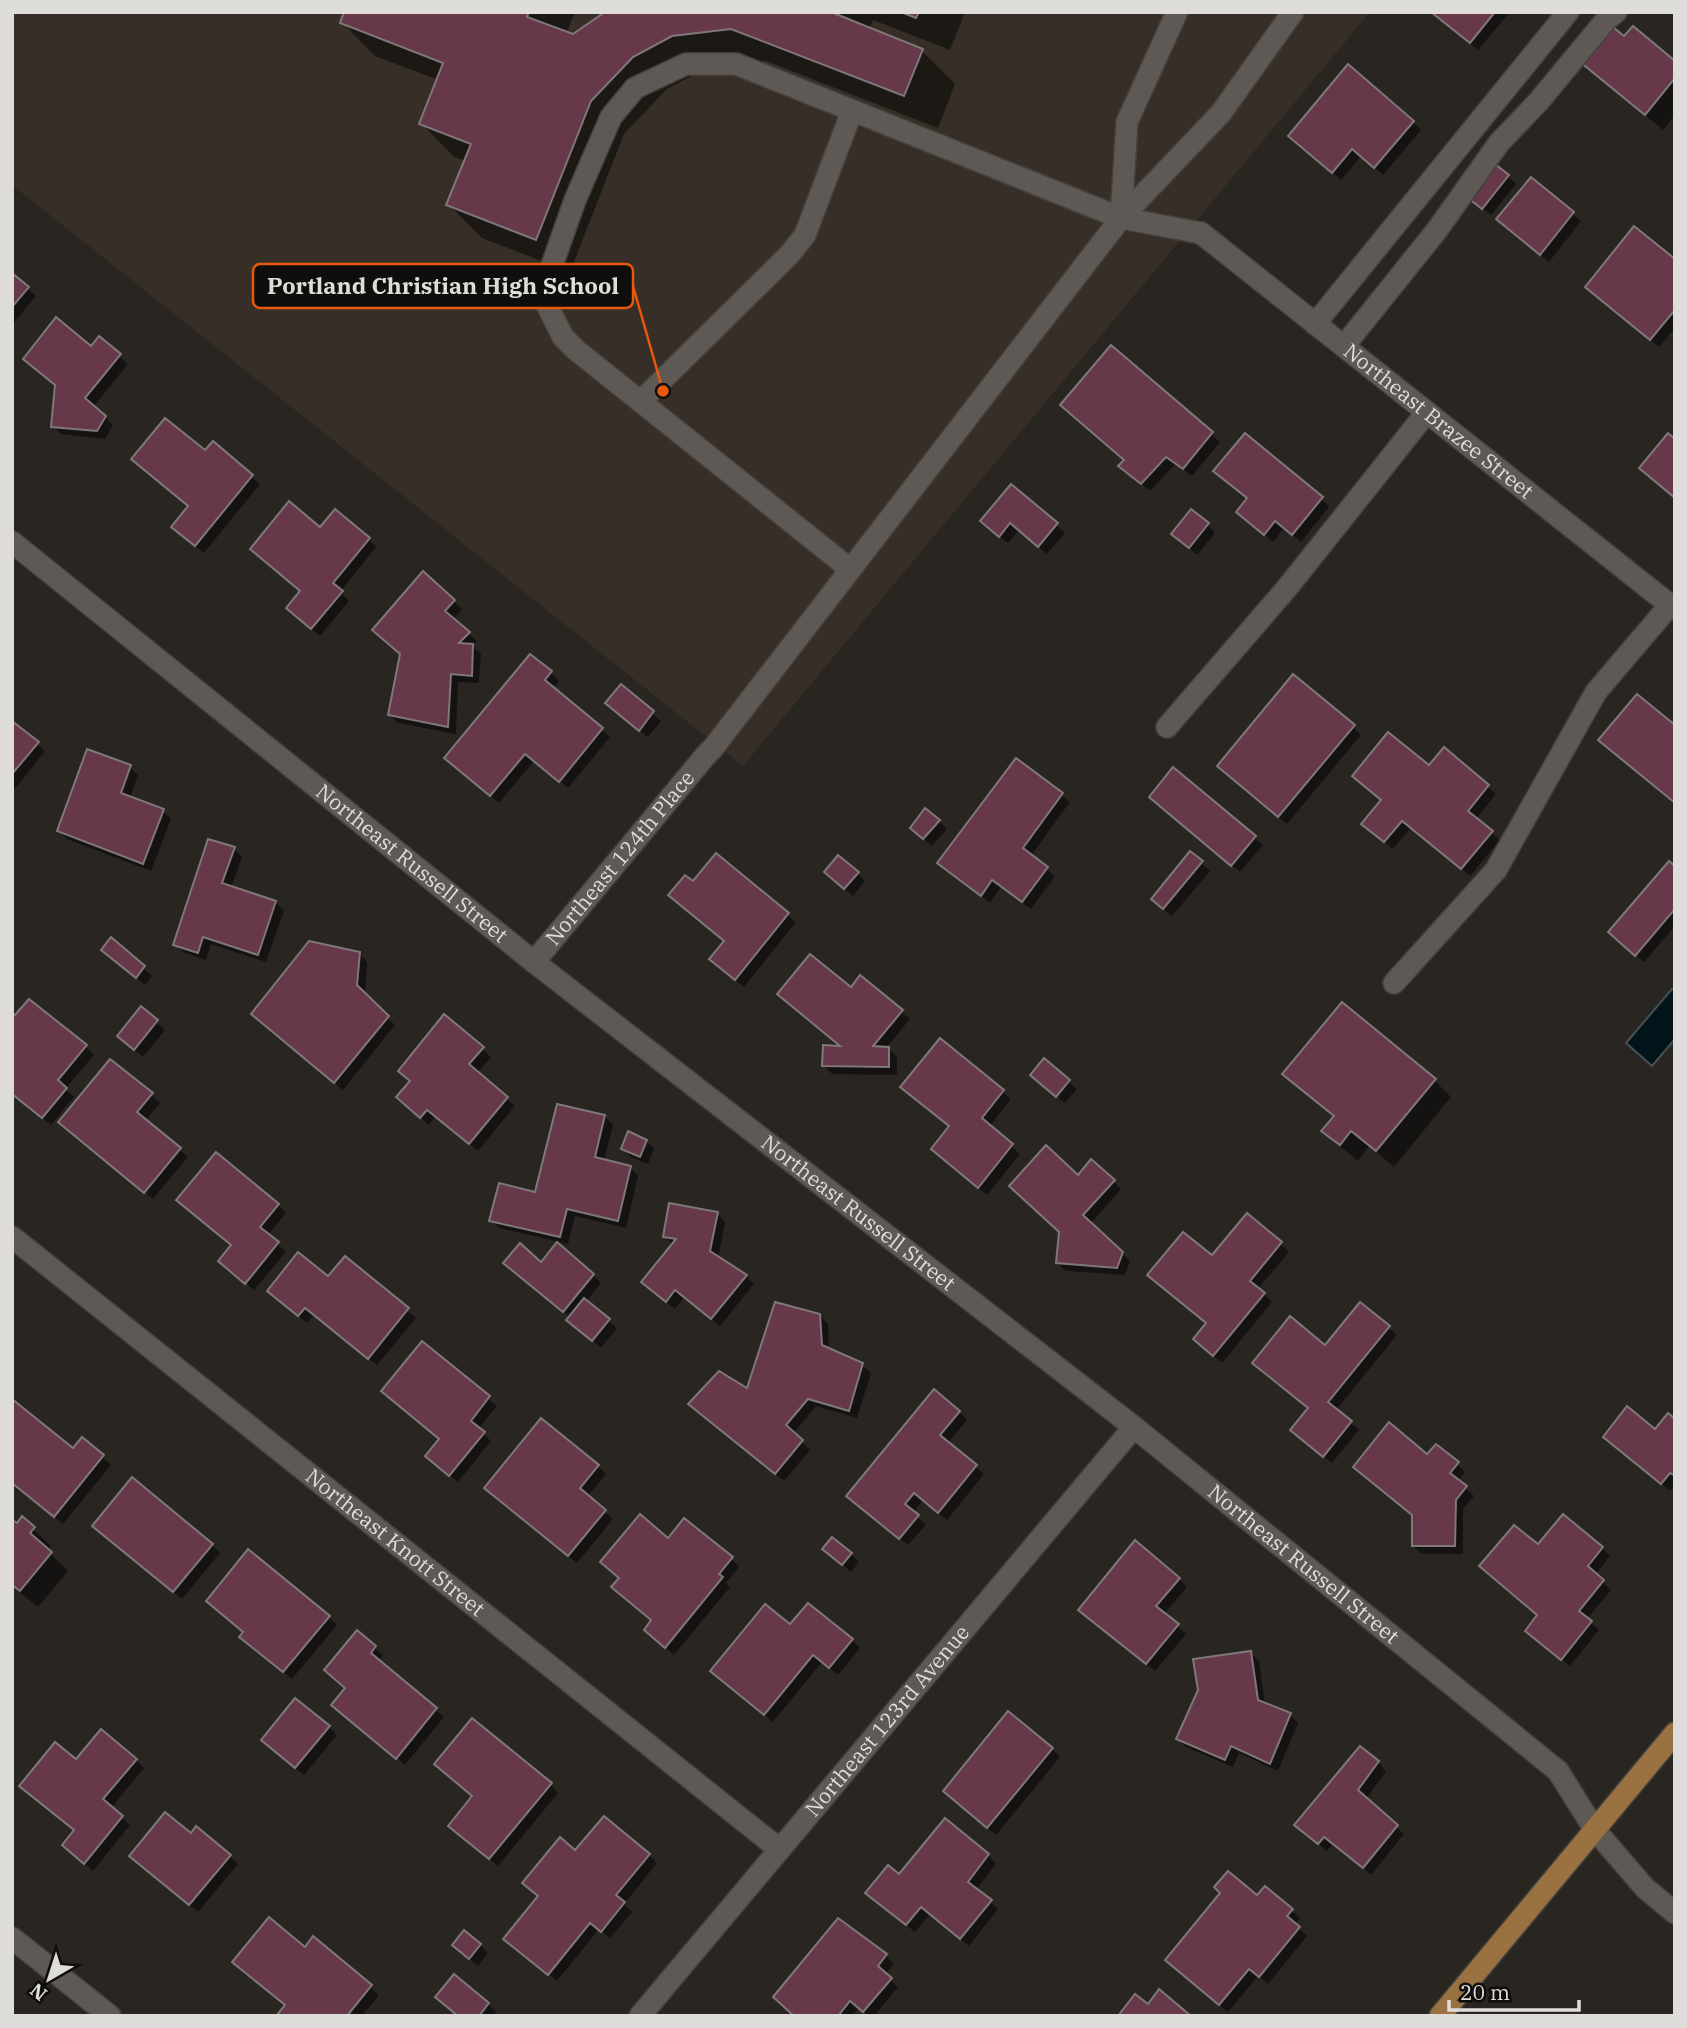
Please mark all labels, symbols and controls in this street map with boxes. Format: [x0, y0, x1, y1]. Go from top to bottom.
callout: Portland Christian High School [253, 264, 633, 308]
text: Portland Christian High School [267, 270, 619, 300]
street label: Northeast Brazee Street [1338, 336, 1540, 505]
street label: Northeast 124th Place [539, 764, 700, 951]
street label: Northeast Russell Street [311, 777, 514, 949]
street label: Northeast Russell Street [756, 1128, 962, 1297]
street label: Northeast Knott Street [300, 1462, 491, 1622]
street label: Northeast Russell Street [1202, 1477, 1405, 1650]
street label: Northeast 123rd Avenue [798, 1619, 975, 1822]
north arrow [14, 1944, 84, 2014]
scale bar [1449, 1968, 1578, 2012]
text: N [25, 1978, 52, 2006]
text: 20 m [1460, 1978, 1510, 2006]

